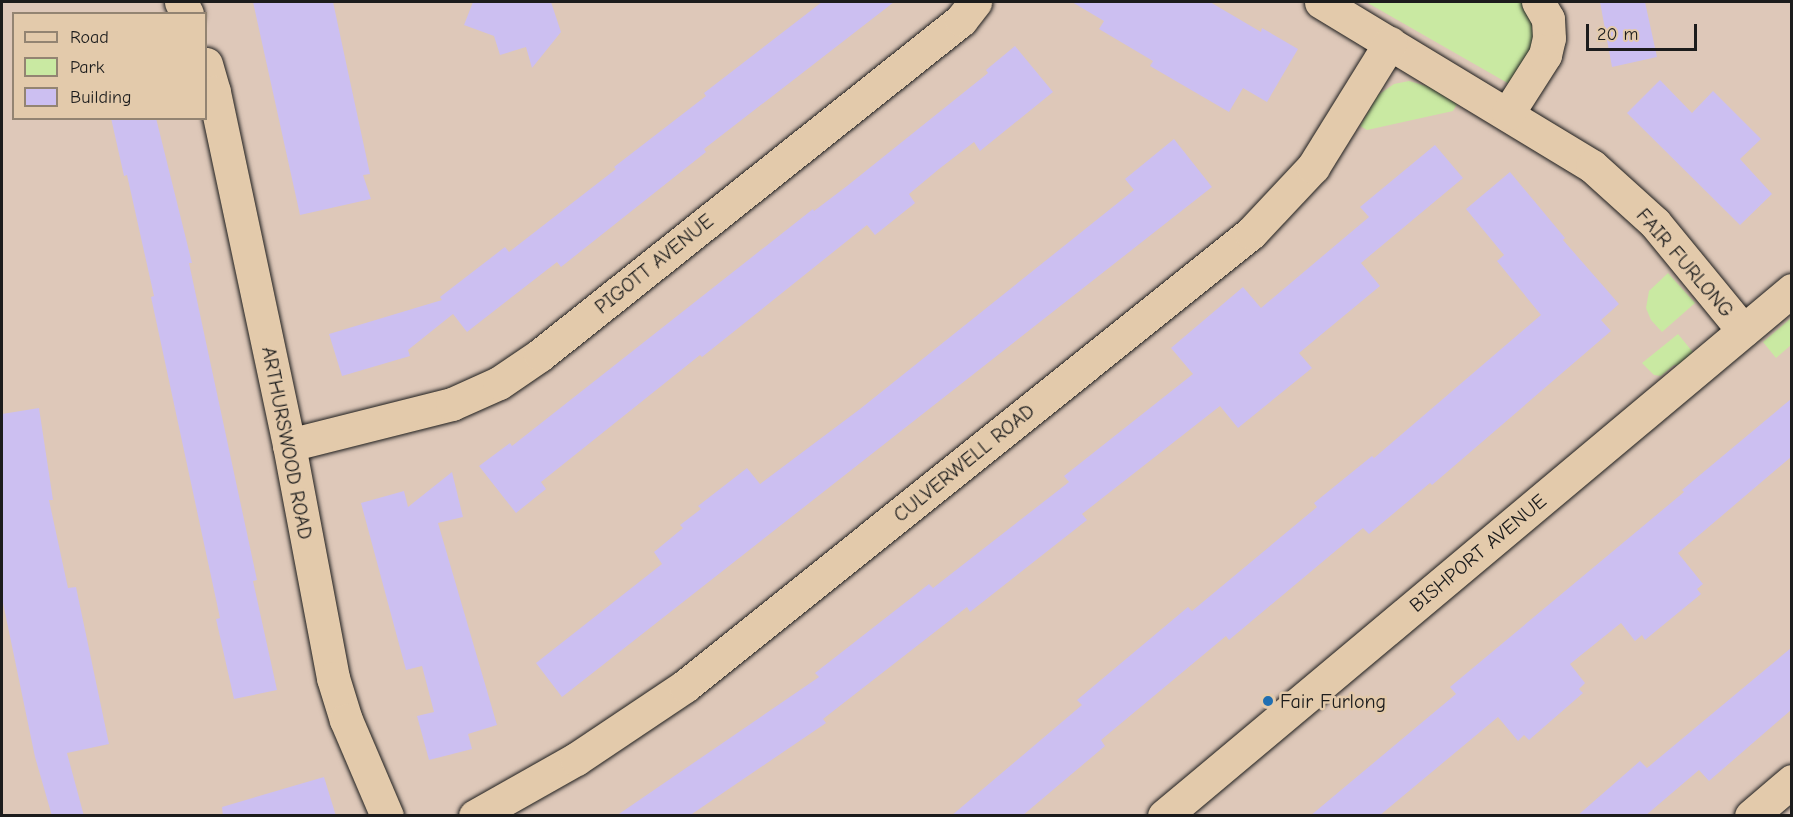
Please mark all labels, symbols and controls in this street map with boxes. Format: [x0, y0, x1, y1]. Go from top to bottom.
legend [12, 12, 207, 120]
scale bar [1589, 12, 1700, 50]
text: 20 m [1597, 24, 1638, 45]
text: Road [70, 27, 109, 48]
text: Park [70, 57, 104, 78]
text: Building [70, 87, 132, 108]
street label: FAIR FURLONG [1631, 204, 1739, 322]
street label: PIGOTT AVENUE [590, 209, 718, 319]
street label: ARTHURSWOOD ROAD [257, 345, 317, 541]
street label: CULVERWELL ROAD [889, 399, 1039, 527]
street label: BISHPORT AVENUE [1405, 489, 1551, 617]
place label: Fair Furlong [1280, 689, 1386, 713]
marker: Fair Furlong [1261, 694, 1275, 708]

